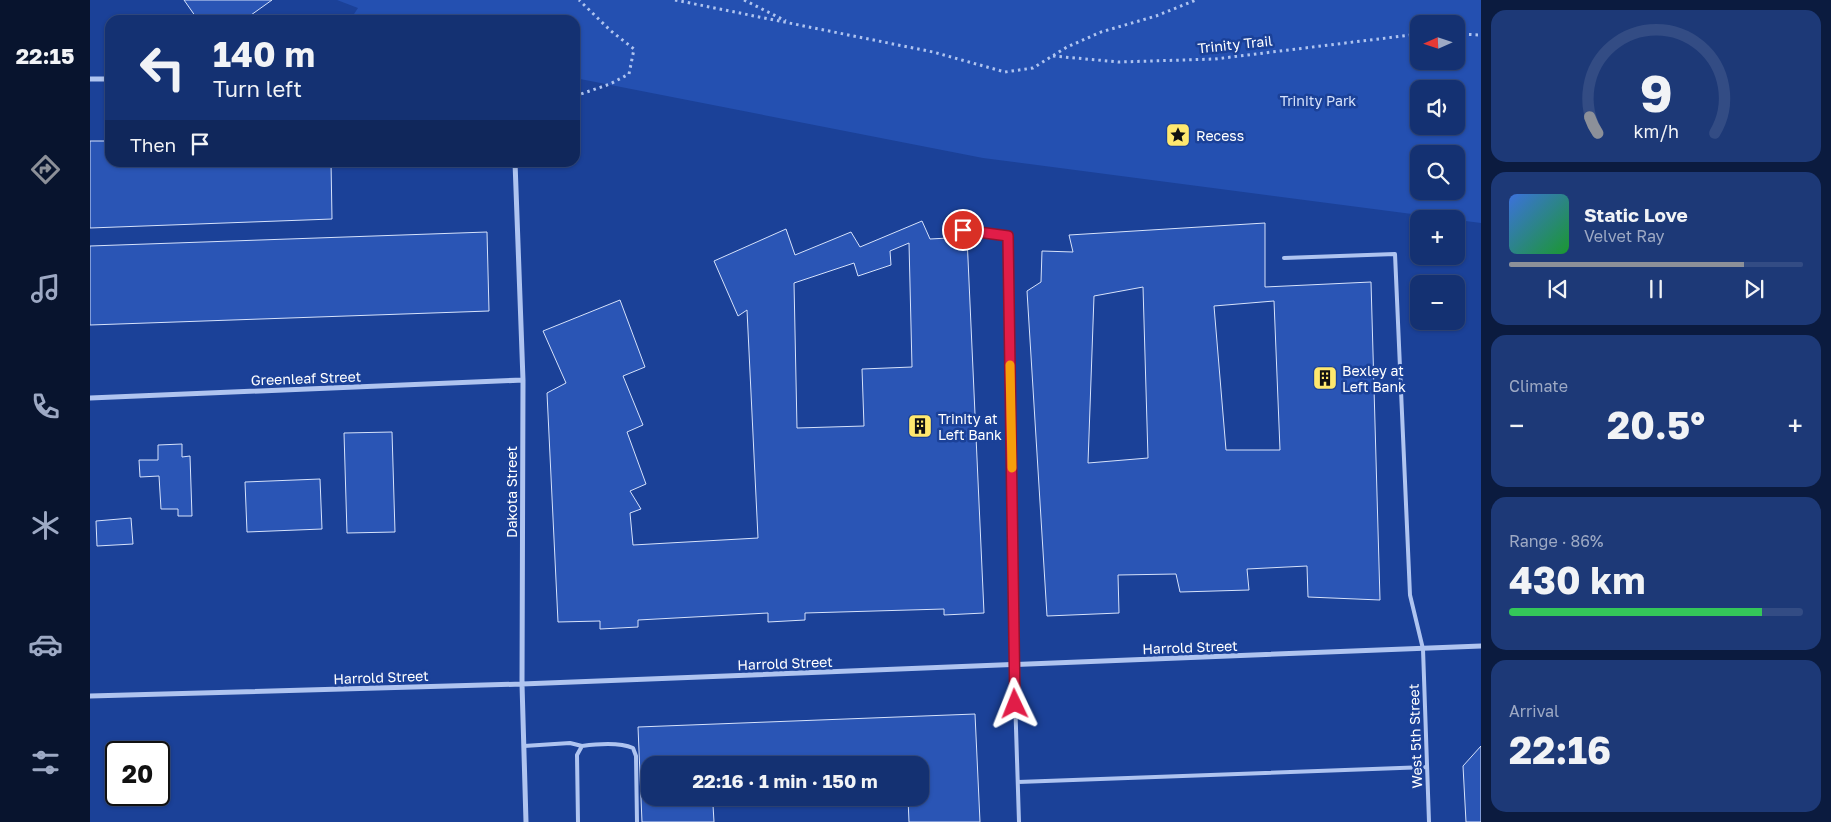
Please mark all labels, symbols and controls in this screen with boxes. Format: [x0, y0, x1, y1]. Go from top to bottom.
north arrow [1410, 15, 1465, 70]
map controls [1410, 15, 1465, 330]
street label: Trinity Trail [1197, 32, 1273, 56]
text: 140 m [213, 33, 315, 75]
icon: left [130, 35, 195, 100]
text: 22:15 [16, 42, 74, 69]
text: 9 [1639, 61, 1673, 123]
text: Turn left [213, 75, 302, 102]
button: sound [1410, 80, 1465, 135]
park label: Trinity Park [1280, 92, 1356, 109]
text: km/h [1633, 120, 1679, 142]
place icon: Recess [1165, 122, 1191, 148]
place label: Recess [1196, 127, 1244, 144]
icon: arrive [186, 130, 214, 158]
text: Then [130, 133, 176, 156]
button: search [1410, 145, 1465, 200]
icon: directions [28, 152, 63, 187]
text: Static Love [1584, 203, 1688, 226]
pin [942, 209, 984, 251]
button: + [1410, 210, 1465, 265]
icon: arrive [949, 216, 977, 244]
text: Velvet Ray [1584, 226, 1665, 246]
icon: music [28, 271, 63, 306]
button: − [1410, 275, 1465, 330]
icon: previous [1544, 275, 1572, 303]
icon: pause [1642, 275, 1670, 303]
icon: next [1740, 275, 1768, 303]
place label: Bexley at Left Bank [1342, 362, 1406, 395]
building icon: Bexley at Left Bank [1312, 365, 1338, 391]
street label: Greenleaf Street [251, 368, 361, 388]
text: Climate [1509, 376, 1568, 396]
icon: phone [28, 389, 63, 424]
text: 20.5° [1607, 402, 1705, 447]
text: − [1509, 409, 1524, 442]
text: + [1788, 409, 1803, 442]
place label: Trinity at Left Bank [938, 410, 1002, 443]
building icon: Trinity at Left Bank [907, 413, 933, 439]
street label: Dakota Street [503, 446, 520, 538]
icon: climate [28, 508, 63, 543]
text: Range · 86% [1509, 531, 1603, 551]
text: 430 km [1509, 557, 1645, 602]
icon: car [28, 627, 63, 662]
street label: Harrold Street [1142, 637, 1238, 657]
street label: Harrold Street [737, 653, 833, 673]
street label: Harrold Street [333, 667, 429, 687]
position arrow [988, 677, 1040, 729]
street label: West 5th Street [1405, 683, 1425, 789]
text: Arrival [1509, 701, 1559, 721]
text: 22:16 [1509, 727, 1611, 772]
speed limit sign: 20 [105, 741, 170, 806]
icon: filters [28, 745, 63, 780]
text: 22:16 · 1 min · 150 m [692, 769, 878, 792]

